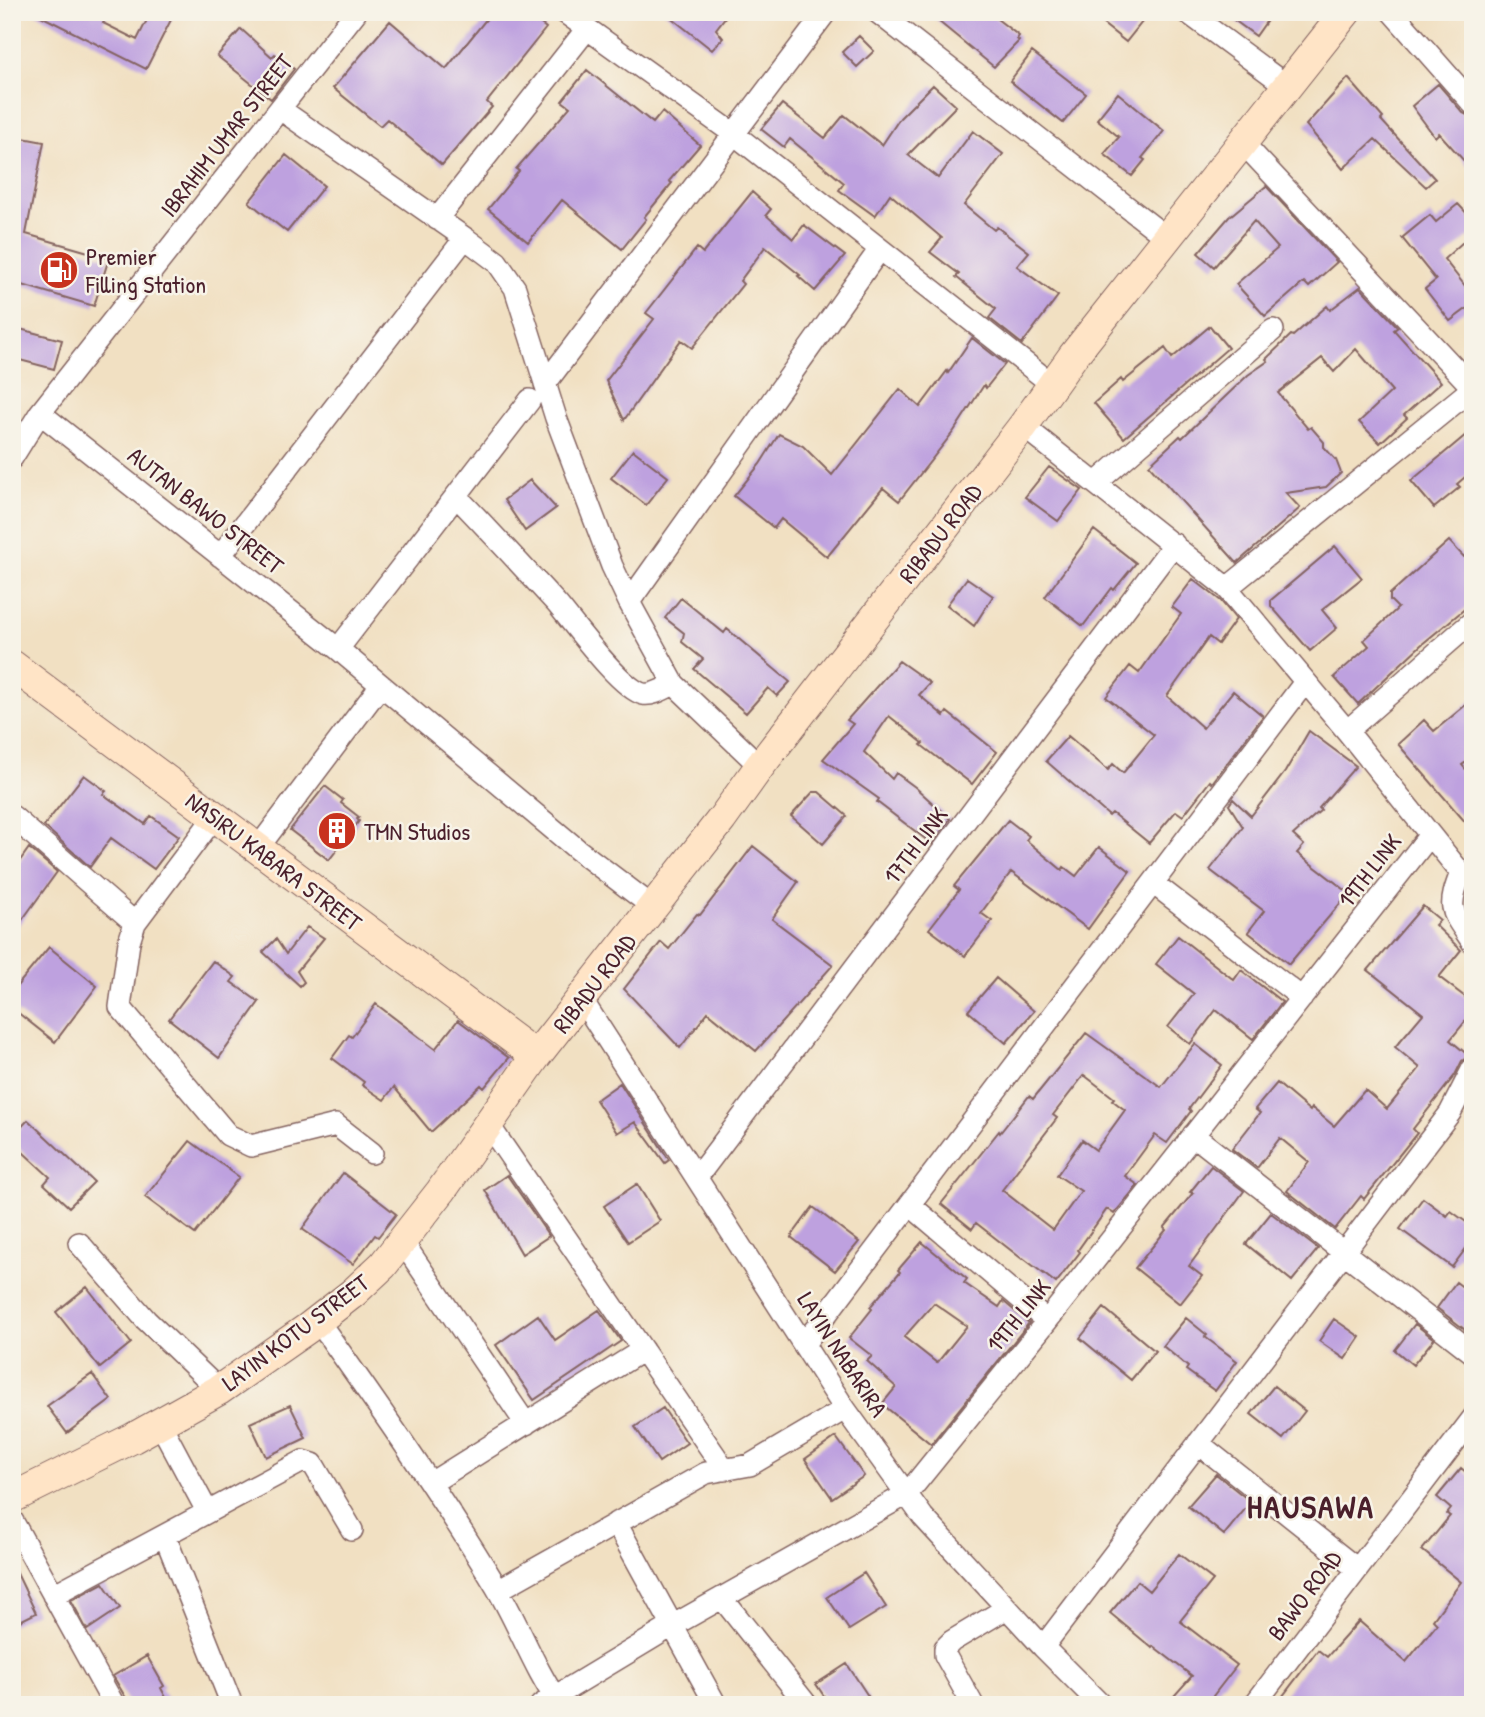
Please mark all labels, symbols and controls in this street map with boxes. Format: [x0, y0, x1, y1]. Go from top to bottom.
street label: IBRAHIM UMAR STREET [152, 46, 300, 223]
place label: Premier Filling Station [85, 240, 206, 300]
fuel station icon: Premier Filling Station [38, 249, 80, 291]
street label: AUTAN BAWO STREET [122, 439, 291, 581]
street label: RIBADU ROAD [891, 476, 989, 589]
street label: NASIRU KABARA STREET [179, 784, 369, 938]
street label: 17TH LINK [876, 800, 955, 890]
building icon: TMN Studios [316, 810, 358, 852]
place label: TMN Studios [364, 815, 470, 847]
street label: 19TH LINK [1330, 826, 1408, 914]
street label: RIBADU ROAD [545, 926, 643, 1039]
street label: LAYIN KOTU STREET [215, 1266, 376, 1398]
street label: 19TH LINK [979, 1271, 1058, 1358]
street label: LAYIN NABARIRA [791, 1285, 895, 1423]
district label: HAUSAWA [1247, 1485, 1375, 1528]
street label: BAWO ROAD [1260, 1543, 1349, 1647]

